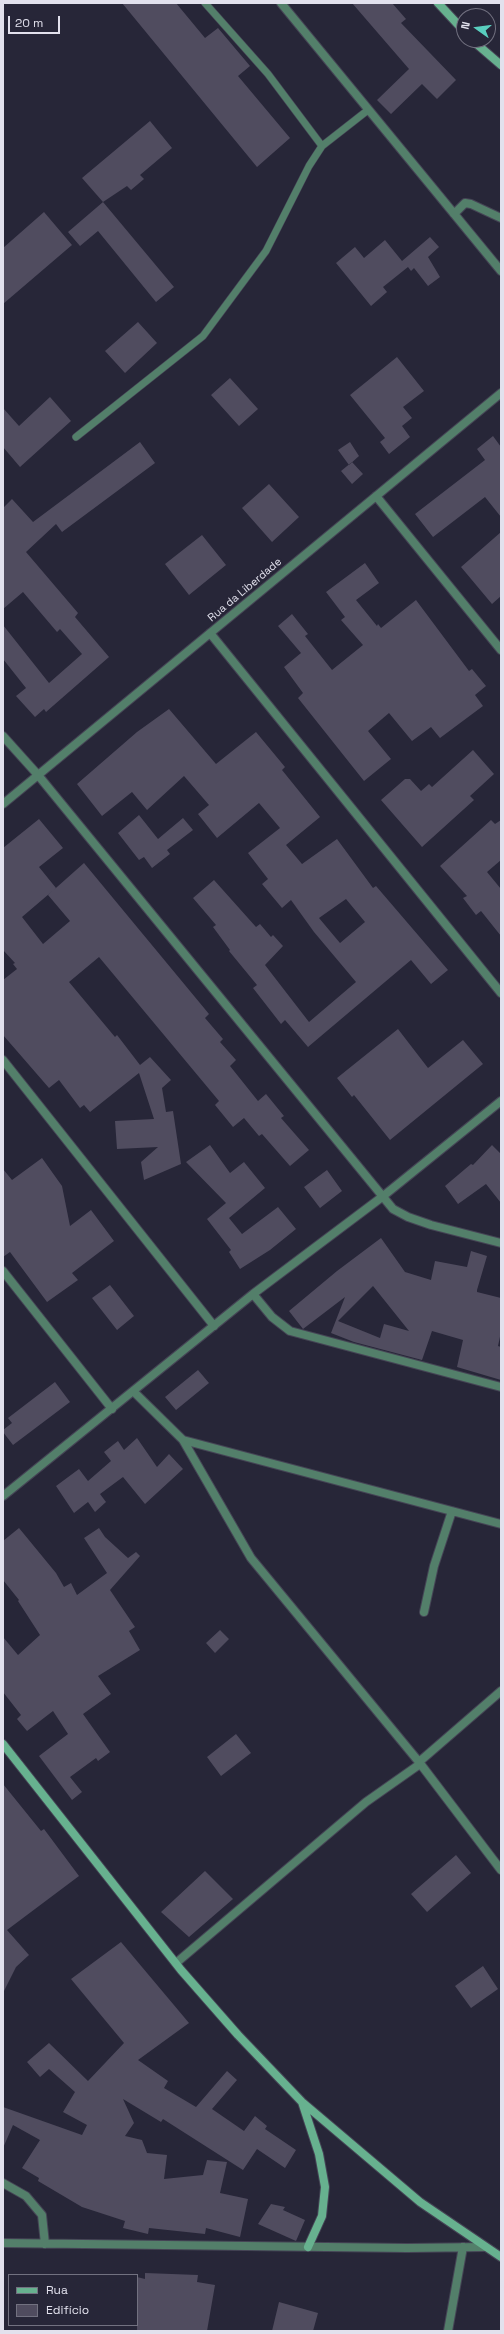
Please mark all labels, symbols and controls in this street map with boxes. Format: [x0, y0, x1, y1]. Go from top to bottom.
scale bar [10, 8, 62, 34]
north arrow [456, 8, 496, 48]
text: 20 m [15, 15, 43, 31]
text: N [458, 20, 473, 31]
street label: Rua da Liberdade [205, 555, 285, 625]
legend [8, 2274, 138, 2326]
text: Rua [46, 2282, 68, 2298]
text: Edifício [46, 2302, 89, 2318]

